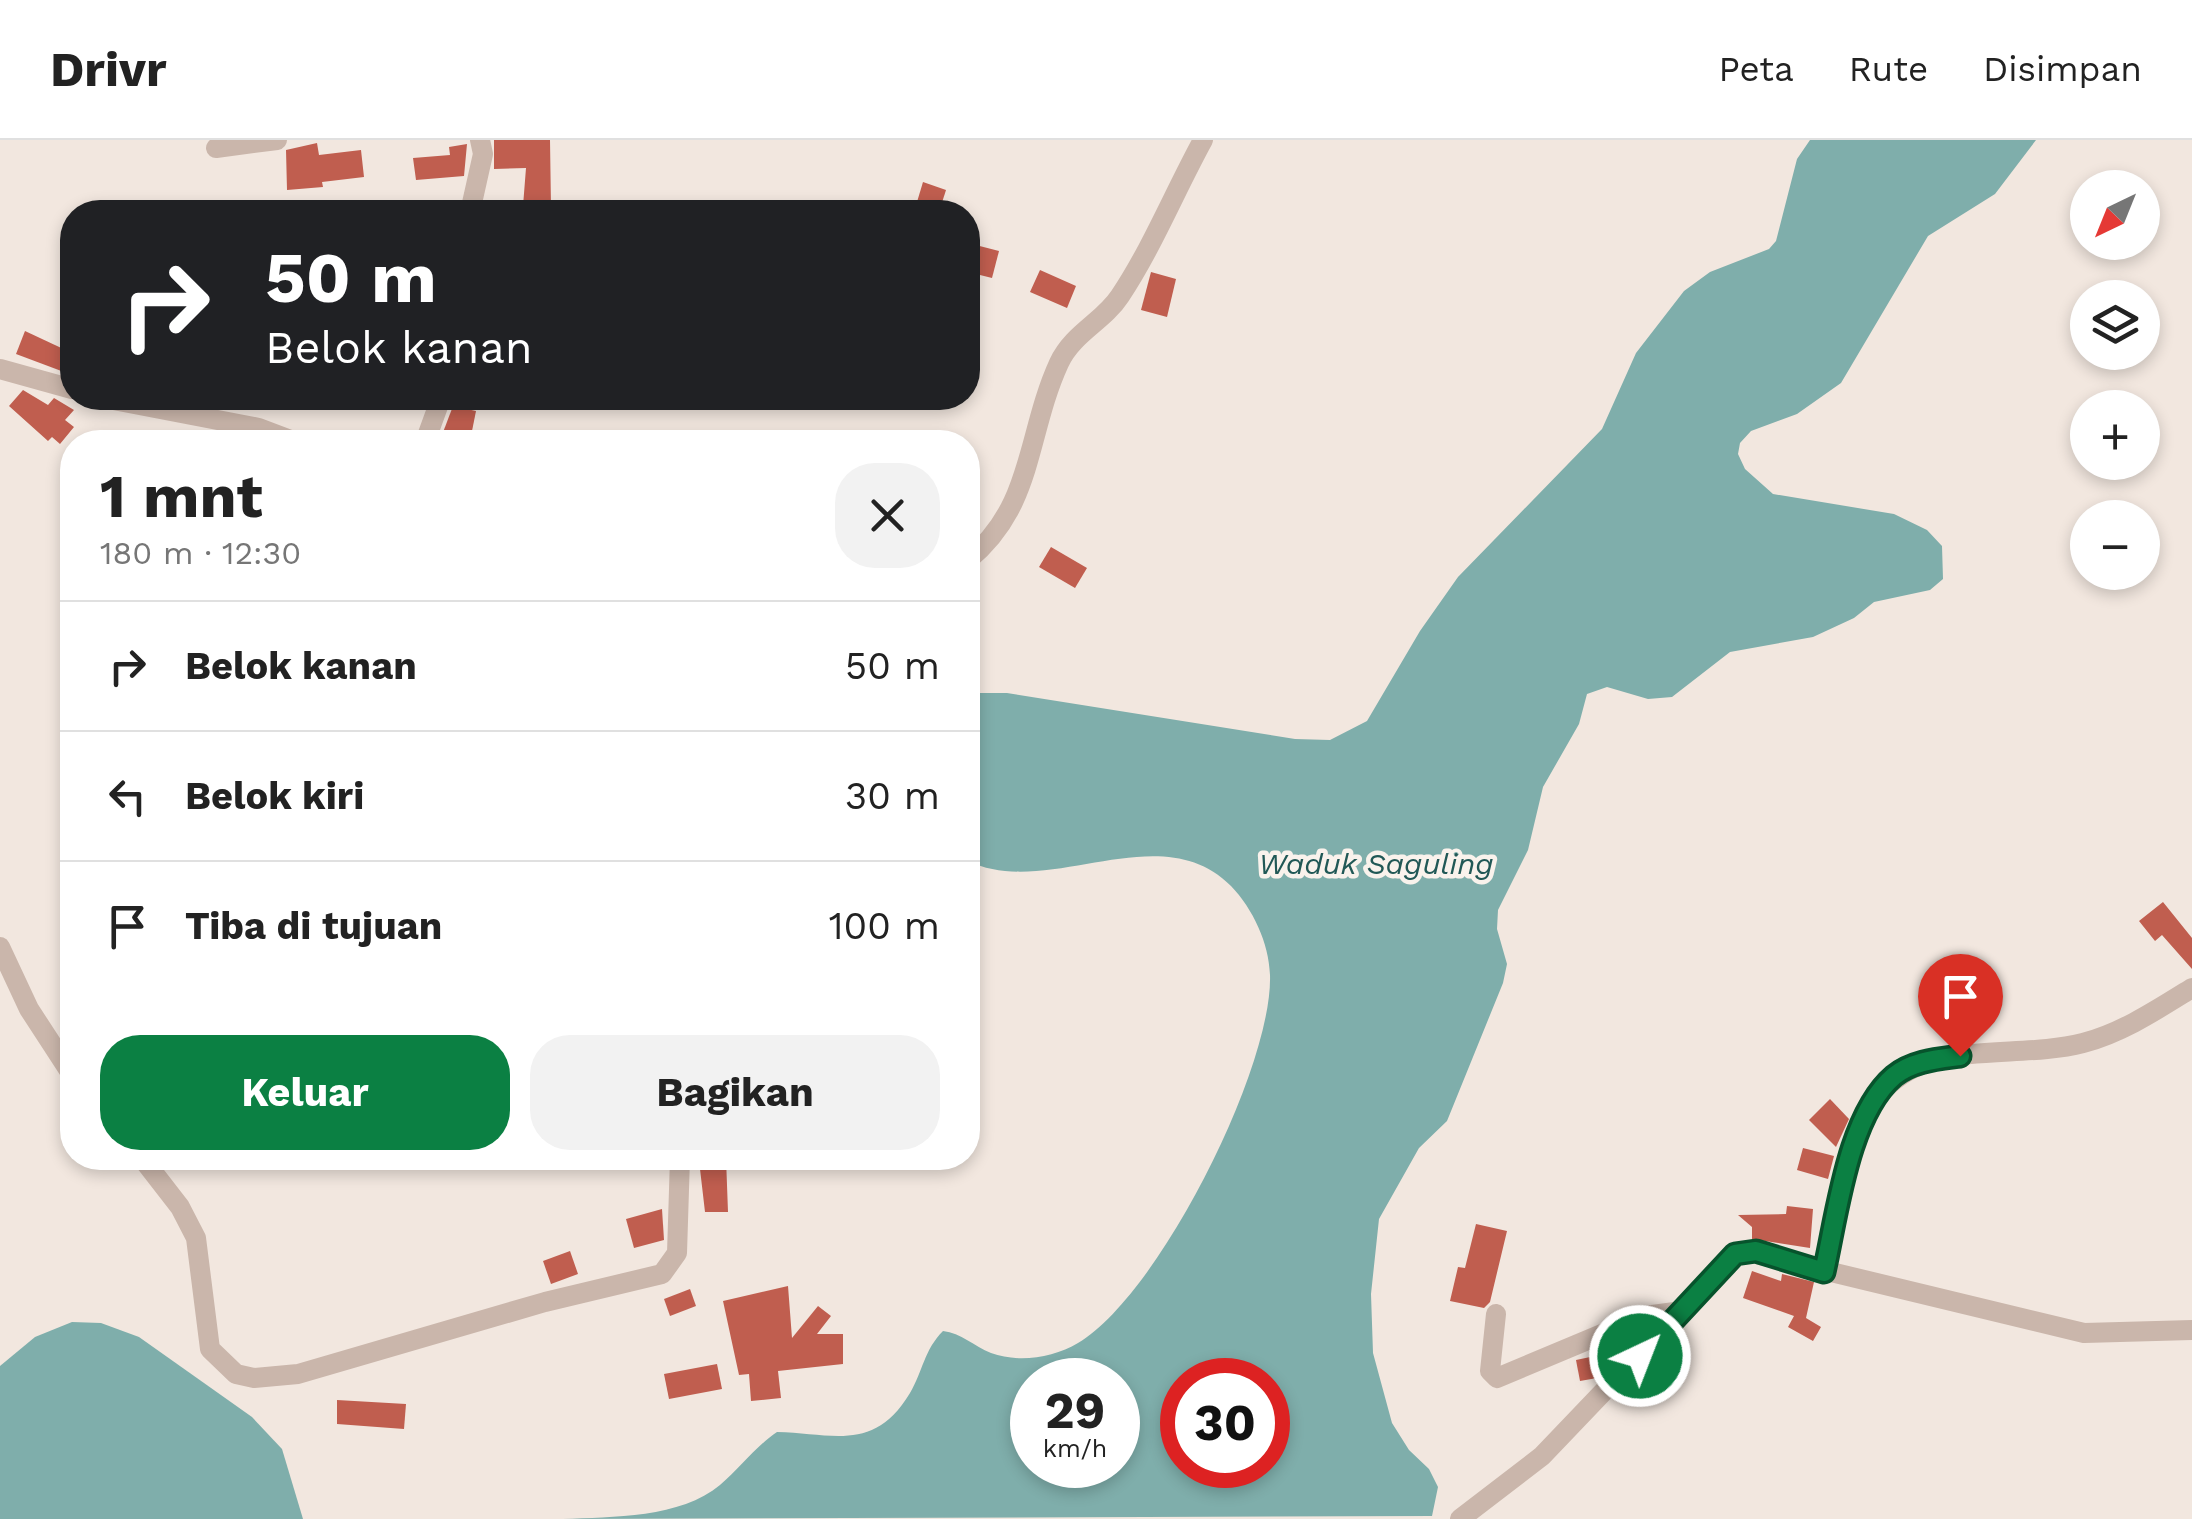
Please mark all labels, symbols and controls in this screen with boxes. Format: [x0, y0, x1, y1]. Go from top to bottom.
text: Drivr [50, 41, 167, 98]
text: Peta [1719, 48, 1794, 90]
text: Rute [1849, 48, 1928, 90]
text: Disimpan [1983, 48, 2142, 90]
north arrow [2070, 170, 2160, 260]
map controls [2070, 170, 2160, 590]
text: 50 m [265, 237, 437, 319]
icon: right [100, 240, 230, 370]
button: layers [2070, 280, 2160, 370]
text: Belok kanan [265, 321, 533, 374]
button: + [2070, 390, 2160, 480]
text: 1 mnt [100, 461, 263, 532]
button: close [835, 463, 940, 568]
button: − [2070, 500, 2160, 590]
text: 180 m · 12:30 [100, 534, 301, 572]
icon: right [100, 639, 155, 694]
text: Belok kanan [185, 644, 417, 688]
text: 50 m [845, 644, 940, 688]
icon: left [100, 769, 155, 824]
text: Belok kiri [185, 774, 364, 818]
text: 30 m [845, 774, 940, 818]
water label: Waduk Saguling [1258, 846, 1494, 881]
icon: arrive [100, 899, 155, 954]
text: Tiba di tujuan [185, 904, 442, 948]
text: 100 m [829, 904, 940, 948]
pin [1918, 954, 2003, 1057]
icon: arrive [1933, 969, 1988, 1024]
button: Keluar [100, 1035, 510, 1150]
button: Bagikan [530, 1035, 940, 1150]
position arrow [1588, 1304, 1692, 1408]
speed limit sign: 30 [1160, 1358, 1290, 1488]
text: 29 [1045, 1381, 1105, 1440]
text: km/h [1043, 1434, 1107, 1463]

